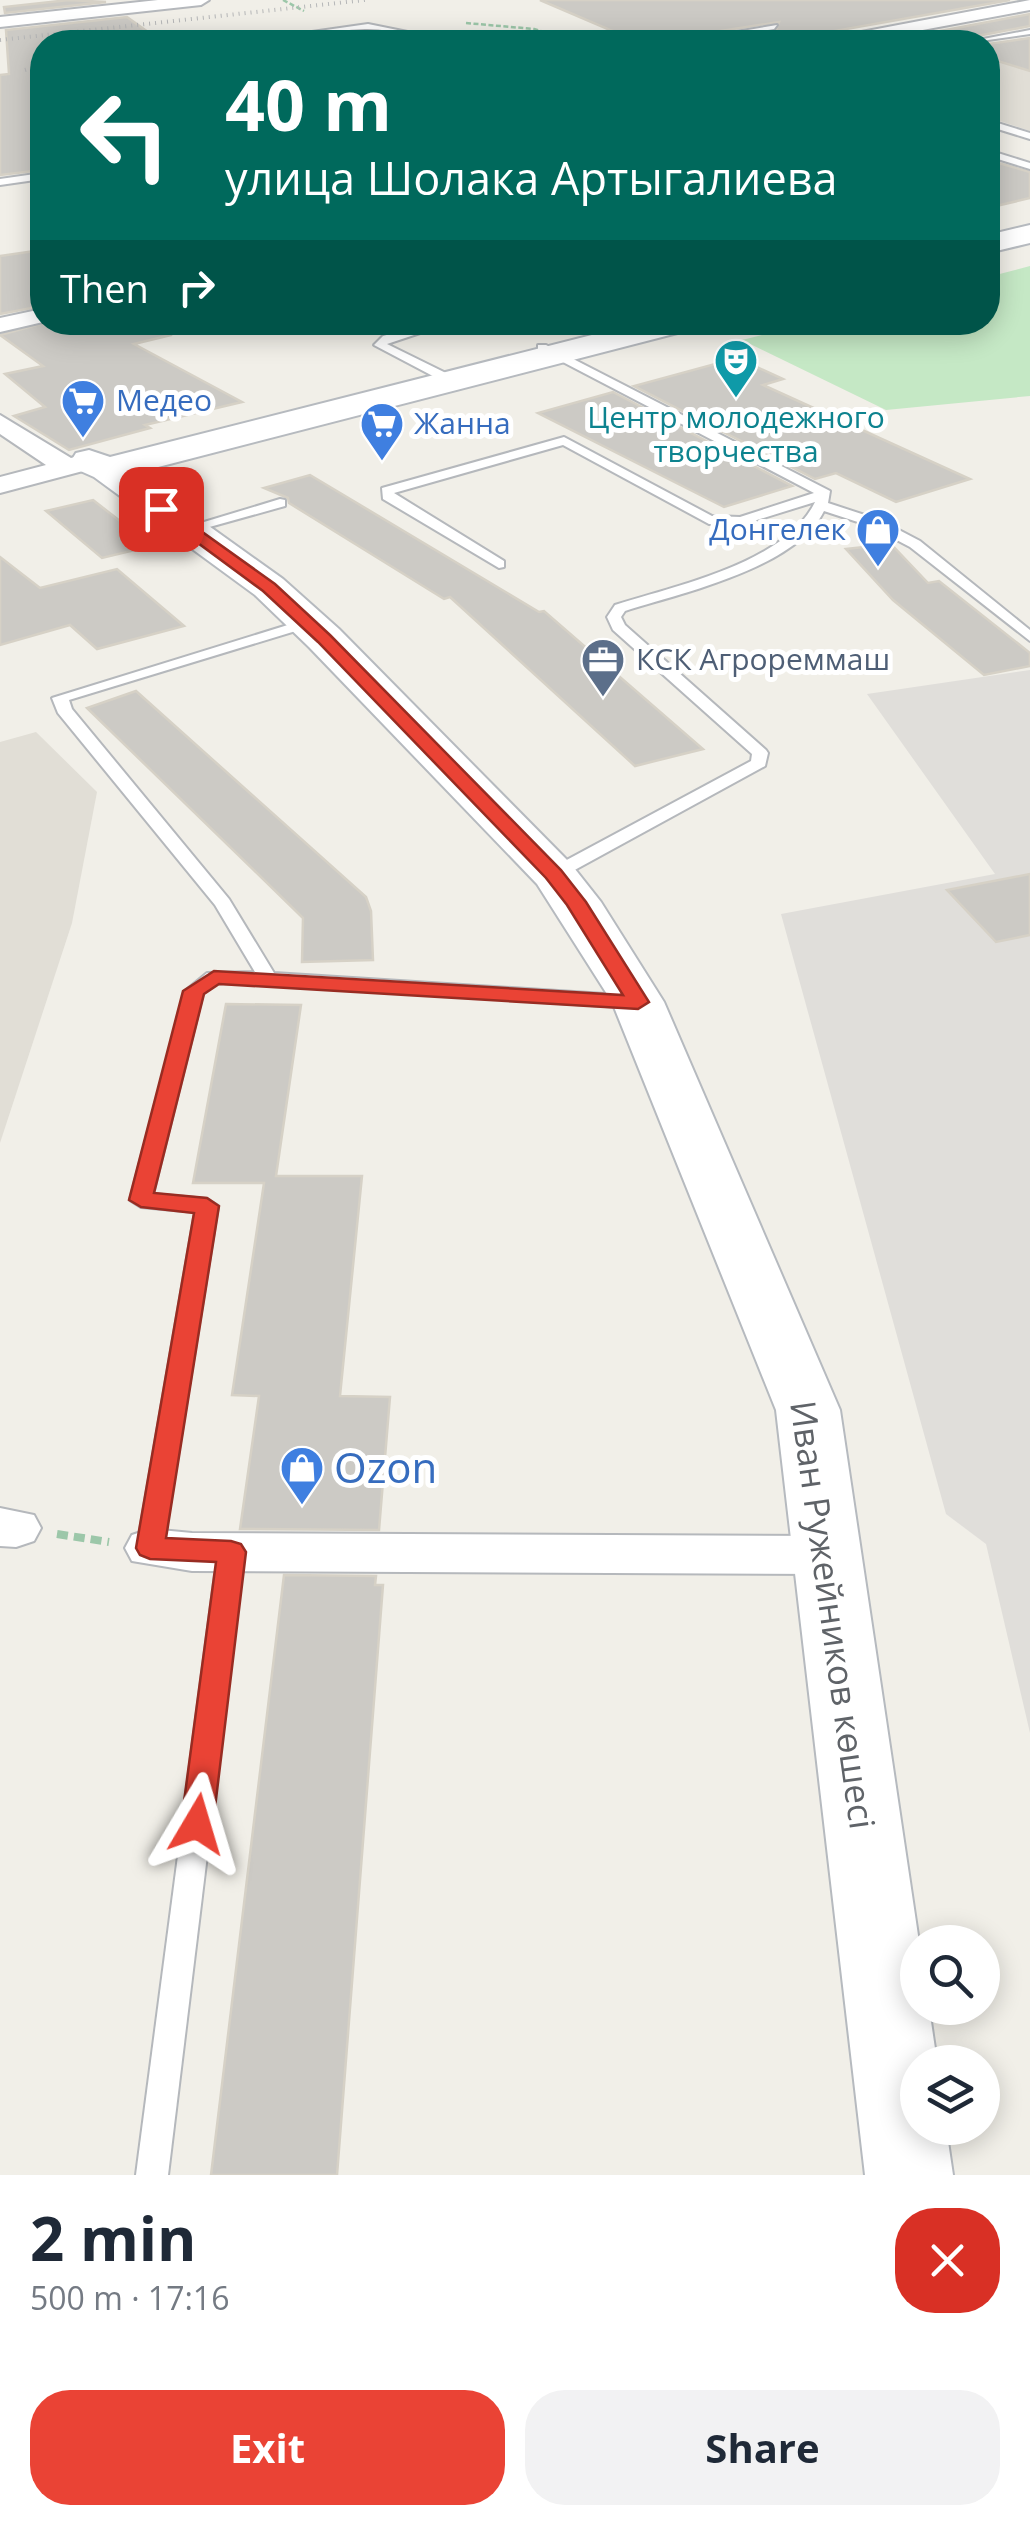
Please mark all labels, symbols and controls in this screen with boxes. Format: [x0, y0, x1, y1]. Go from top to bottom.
text: 40 m [225, 56, 392, 152]
icon: left [60, 70, 190, 200]
text: улица Шолака Артыгалиева [225, 147, 838, 208]
icon: right [169, 260, 224, 315]
text: Then [60, 262, 149, 314]
theatre icon: Центр молодежного творчества [713, 338, 759, 399]
supermarket icon: Медео [60, 378, 106, 439]
place label: Медео [116, 379, 212, 420]
place label: Центр молодежного творчества [587, 396, 885, 471]
supermarket icon: Жанна [359, 401, 405, 462]
place label: Жанна [414, 402, 511, 443]
pin [119, 467, 204, 552]
icon: arrive [134, 482, 189, 537]
shop icon: Донгелек [855, 507, 901, 568]
place label: Донгелек [709, 508, 846, 549]
office icon: КСК Агрореммаш [580, 637, 626, 698]
place label: КСК Агрореммаш [636, 638, 890, 679]
street label: Иван Ружейников көшесі [780, 1398, 887, 1832]
place label: Ozon [334, 1438, 437, 1495]
shop icon: Ozon [279, 1445, 325, 1506]
position arrow [145, 1772, 249, 1876]
map controls [900, 1925, 1000, 2145]
button: search [900, 1925, 1000, 2025]
button: layers [900, 2045, 1000, 2145]
text: 2 min [30, 2197, 197, 2279]
button: close [895, 2208, 1000, 2313]
text: 500 m · 17:16 [30, 2276, 229, 2319]
button: Exit [30, 2390, 505, 2505]
button: Share [525, 2390, 1000, 2505]

